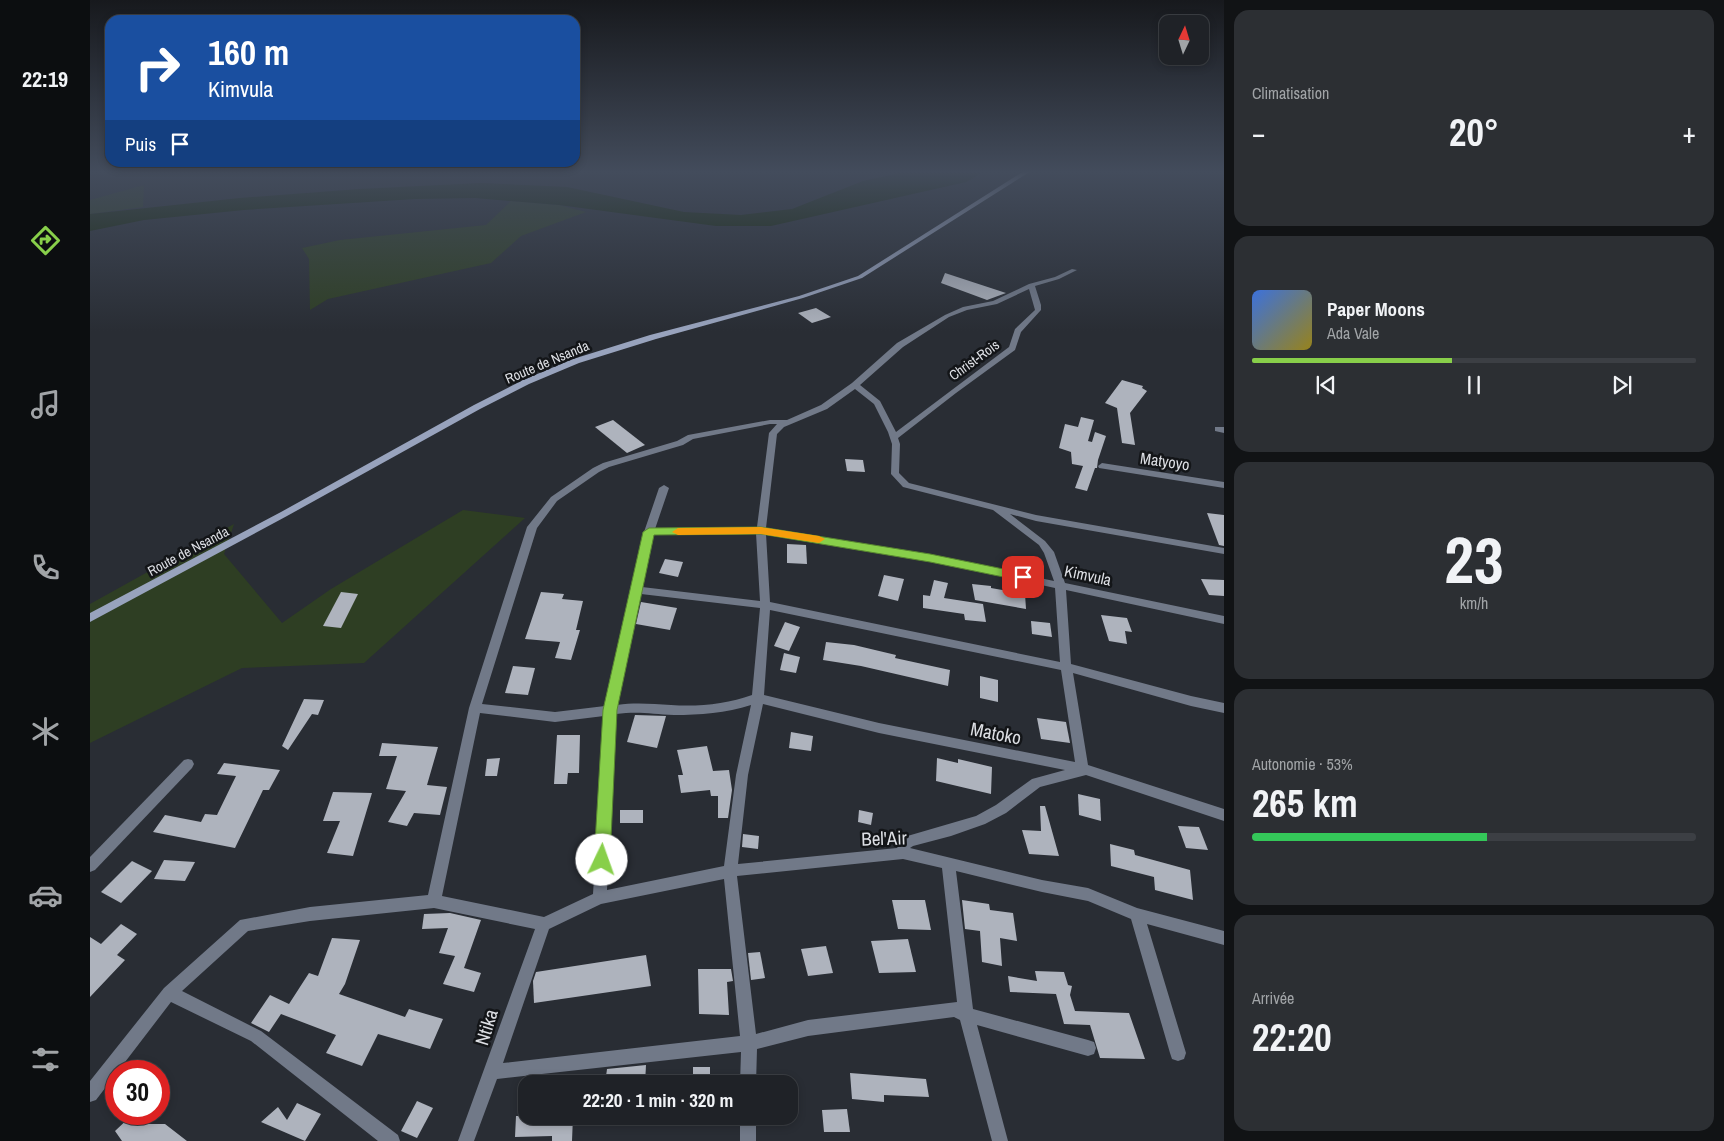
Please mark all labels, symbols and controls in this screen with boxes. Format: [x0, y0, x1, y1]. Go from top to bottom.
north arrow [1159, 15, 1209, 65]
map controls [1159, 15, 1209, 65]
text: 160 m [208, 29, 289, 76]
icon: right [125, 35, 190, 100]
text: 22:19 [22, 64, 68, 94]
text: Kimvula [208, 74, 273, 104]
text: Climatisation [1252, 82, 1329, 104]
text: 20° [1449, 107, 1499, 158]
text: − [1252, 114, 1265, 152]
text: + [1683, 114, 1696, 152]
icon: arrive [166, 130, 194, 158]
text: Puis [125, 131, 156, 157]
icon: directions [28, 223, 63, 258]
text: Paper Moons [1327, 296, 1425, 322]
text: Ada Vale [1327, 322, 1379, 344]
street label: Route de Nsanda [502, 336, 592, 388]
street label: Christ-Rois [945, 336, 1003, 384]
icon: previous [1312, 371, 1340, 399]
icon: pause [1460, 371, 1488, 399]
icon: next [1608, 371, 1636, 399]
icon: music [28, 387, 63, 422]
street label: Matyoyo [1139, 447, 1191, 475]
text: 23 [1444, 516, 1504, 603]
street label: Route de Nsanda [144, 522, 232, 580]
icon: phone [28, 550, 63, 585]
pin [1002, 556, 1044, 598]
street label: Kimvula [1063, 559, 1114, 591]
icon: arrive [1009, 563, 1037, 591]
text: km/h [1460, 592, 1488, 614]
icon: climate [28, 714, 63, 749]
street label: Matoko [968, 715, 1024, 751]
text: Autonomie · 53% [1252, 753, 1353, 775]
text: 265 km [1252, 778, 1358, 829]
street label: Bel'Air [861, 824, 908, 852]
position arrow [575, 833, 627, 885]
icon: car [28, 878, 63, 913]
text: Arrivée [1252, 987, 1294, 1009]
street label: Ntika [468, 1005, 504, 1048]
text: 22:20 [1252, 1012, 1332, 1063]
icon: filters [28, 1042, 63, 1077]
speed limit sign: 30 [105, 1060, 170, 1125]
text: 22:20 · 1 min · 320 m [583, 1087, 733, 1113]

